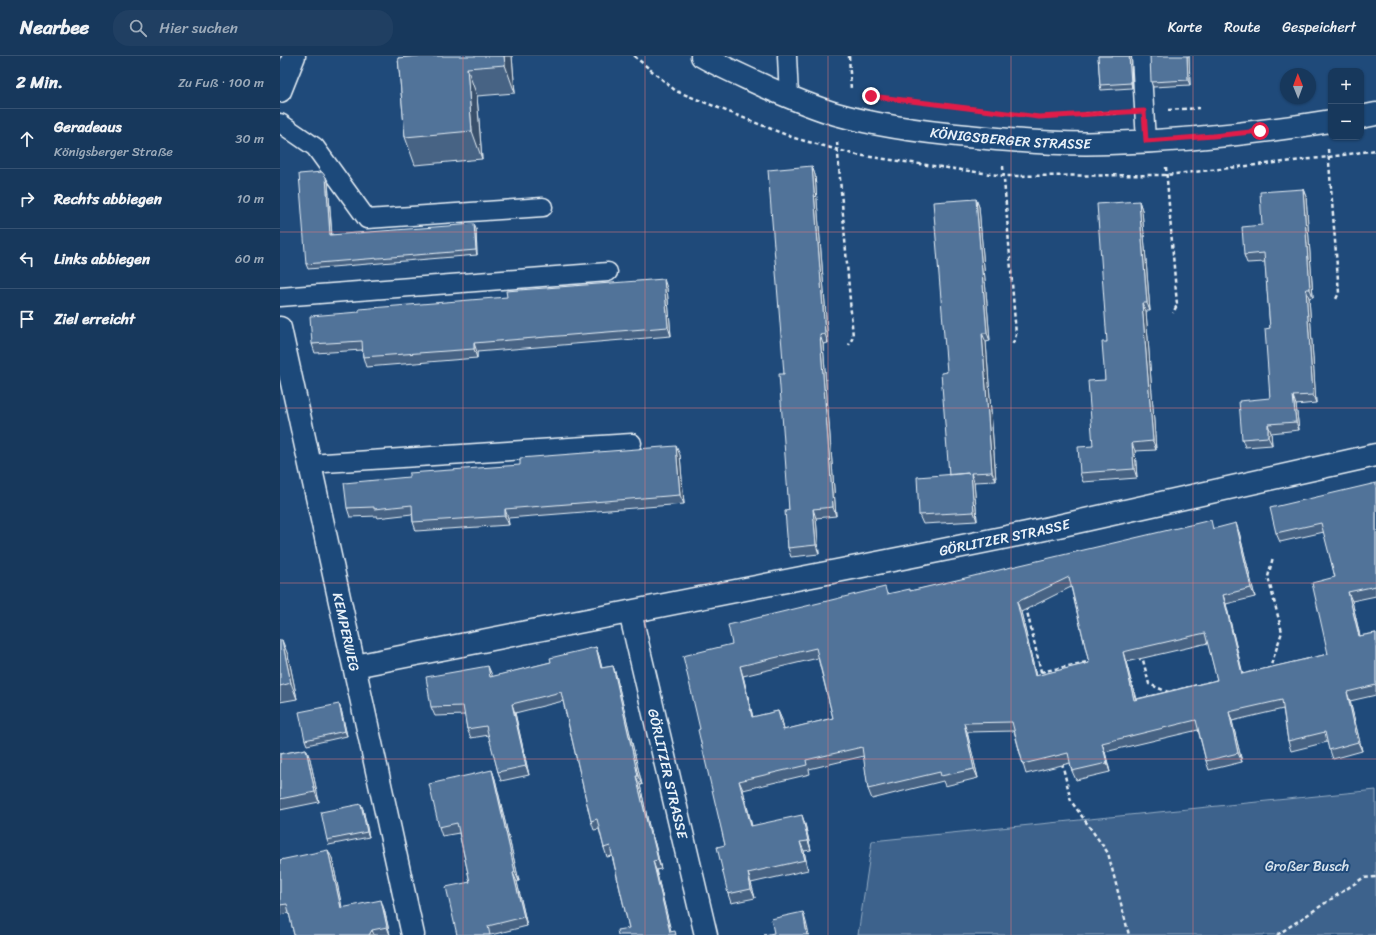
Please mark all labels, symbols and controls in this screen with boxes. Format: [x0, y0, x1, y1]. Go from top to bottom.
search box [113, 10, 393, 46]
text: Nearbee [20, 11, 89, 44]
text: Hier suchen [159, 15, 238, 41]
text: Karte [1168, 15, 1202, 40]
text: Route [1224, 15, 1260, 40]
text: Gespeichert [1282, 15, 1356, 40]
icon: search [127, 17, 149, 39]
text: 2 Min. [16, 67, 63, 97]
north arrow [1280, 68, 1316, 104]
map controls [1328, 68, 1364, 140]
button: + [1328, 68, 1364, 104]
text: Zu Fuß · 100 m [178, 71, 264, 94]
route end [862, 87, 880, 105]
button: − [1328, 104, 1364, 140]
text: Geradeaus [54, 114, 122, 140]
street label: KÖNIGSBERGER STRASSE [929, 120, 1092, 156]
route start [1251, 122, 1269, 140]
text: 30 m [235, 127, 264, 150]
icon: ahead [16, 128, 38, 150]
text: Königsberger Straße [54, 140, 173, 163]
text: Rechts abbiegen [54, 186, 162, 212]
text: 10 m [237, 187, 264, 210]
icon: right [16, 188, 38, 210]
text: Links abbiegen [54, 246, 150, 272]
text: 60 m [235, 247, 264, 270]
icon: left [16, 248, 38, 270]
text: Ziel erreicht [54, 306, 135, 332]
icon: arrive [16, 308, 38, 330]
street label: GÖRLITZER STRASSE [937, 511, 1073, 563]
street label: KEMPERWEG [325, 590, 367, 674]
street label: GÖRLITZER STRASSE [641, 706, 696, 842]
park label: Großer Busch [1265, 854, 1349, 879]

